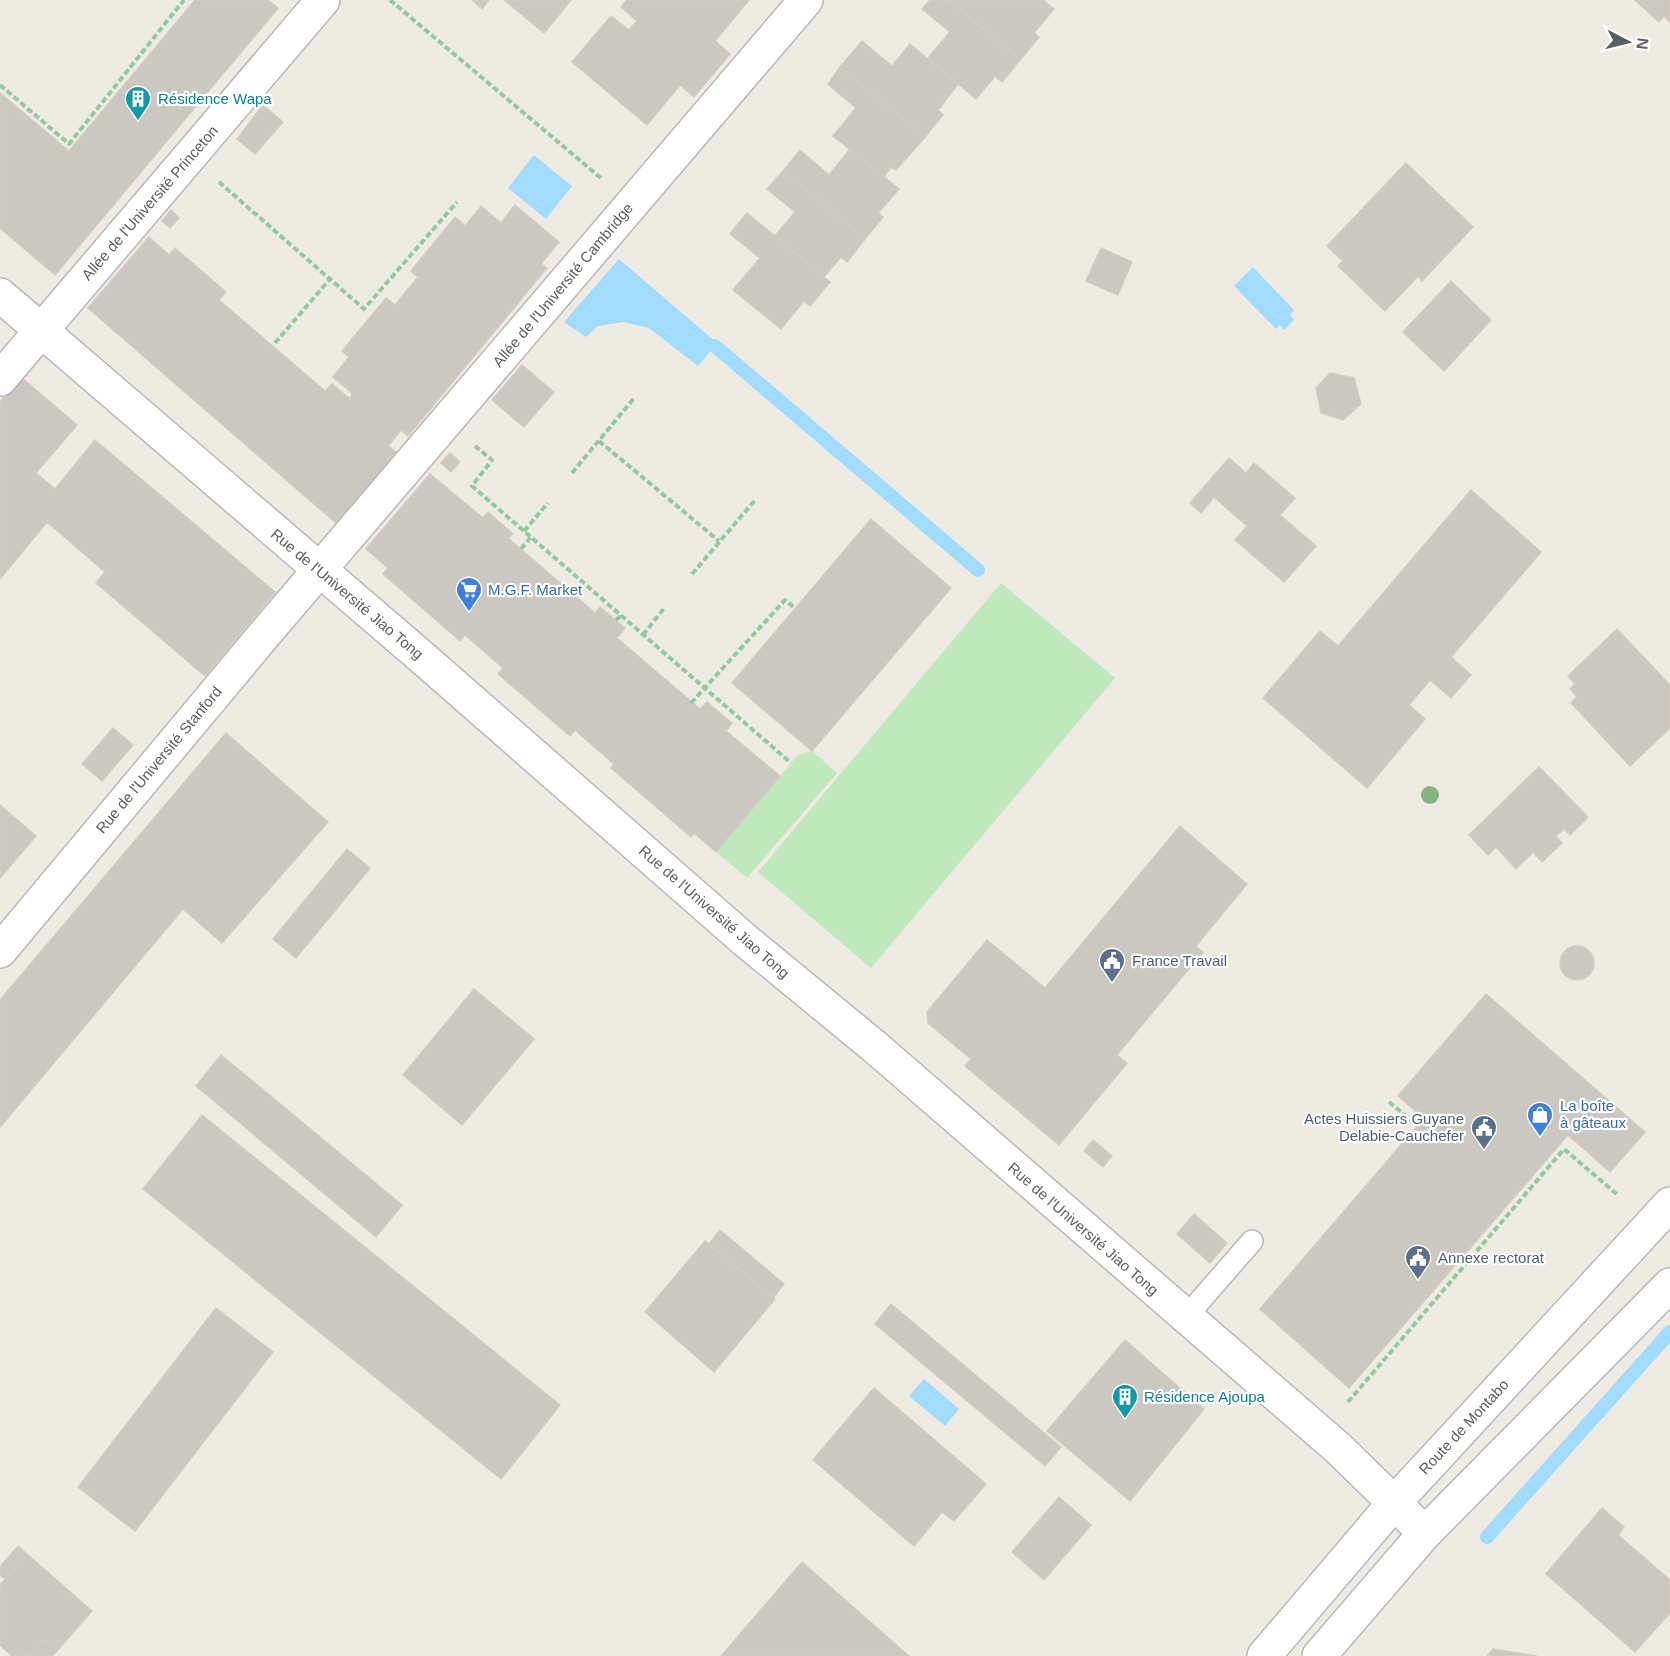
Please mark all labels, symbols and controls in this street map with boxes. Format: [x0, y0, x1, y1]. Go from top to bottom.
north arrow [1598, 12, 1658, 72]
text: N [1633, 37, 1652, 51]
building icon: Résidence Wapa [123, 84, 153, 122]
place label: Résidence Wapa [158, 90, 272, 107]
street label: Allée de l'Université Princeton [78, 122, 221, 283]
street label: Allée de l'Université Cambridge [489, 199, 636, 370]
street label: Rue de l'Université Jiao Tong [268, 525, 427, 662]
supermarket icon: M.G.F. Market [454, 575, 484, 613]
place label: M.G.F. Market [488, 581, 583, 598]
street label: Rue de l'Université Stanford [92, 683, 225, 836]
street label: Rue de l'Université Jiao Tong [636, 842, 793, 982]
public building icon: France Travail [1097, 946, 1127, 984]
place label: France Travail [1132, 952, 1227, 969]
place label: La boîte à gâteaux [1560, 1097, 1626, 1131]
shop icon: La boîte à gâteaux [1525, 1100, 1555, 1138]
place label: Actes Huissiers Guyane Delabie-Cauchefer [1304, 1110, 1464, 1144]
public building icon: Actes Huissiers Guyane Delabie-Cauchefer [1469, 1113, 1499, 1151]
street label: Rue de l'Université Jiao Tong [1005, 1159, 1162, 1299]
public building icon: Annexe rectorat [1403, 1243, 1433, 1281]
place label: Annexe rectorat [1438, 1249, 1545, 1266]
street label: Route de Montabo [1415, 1376, 1512, 1478]
building icon: Résidence Ajoupa [1110, 1382, 1140, 1420]
place label: Résidence Ajoupa [1144, 1388, 1266, 1405]

